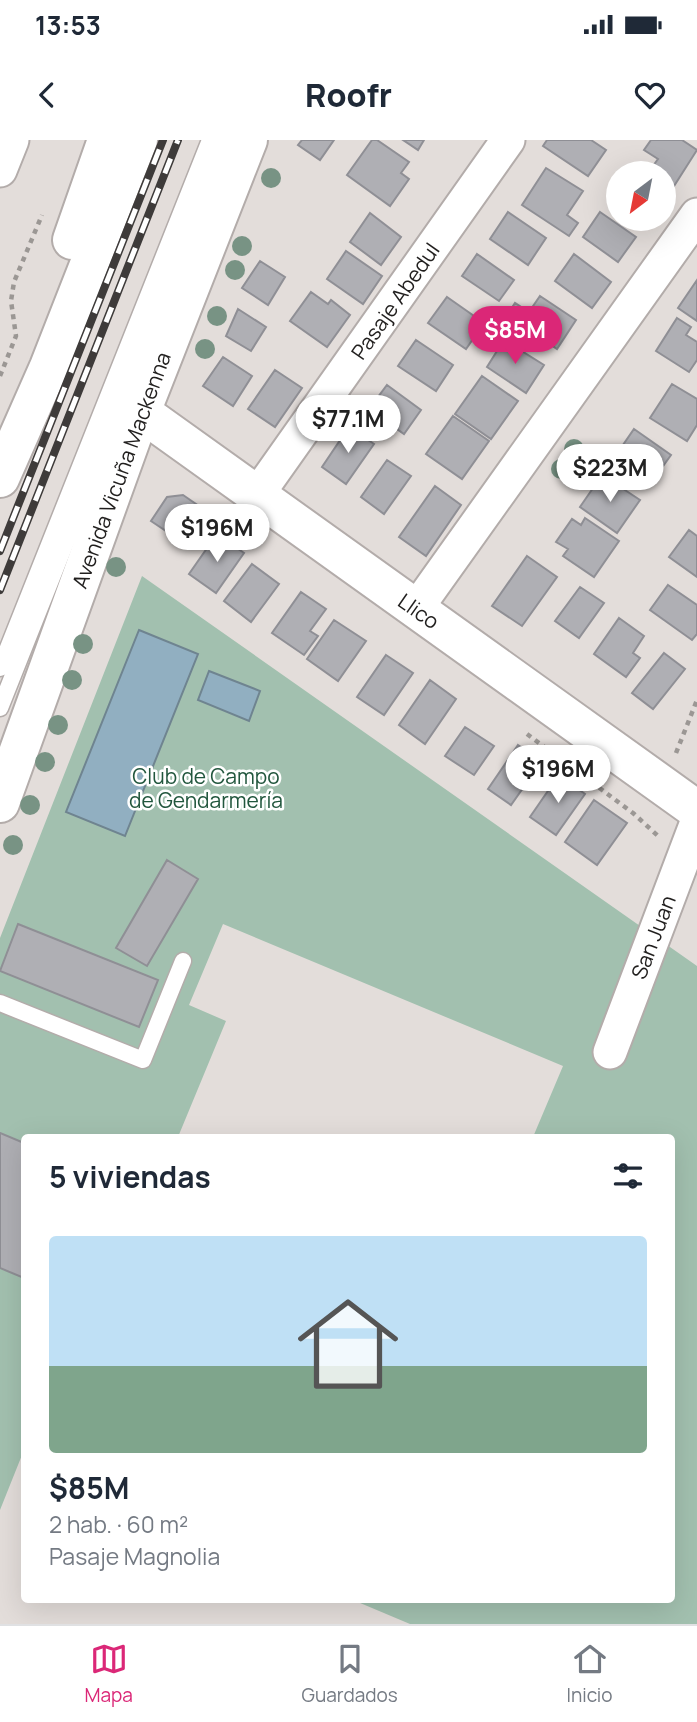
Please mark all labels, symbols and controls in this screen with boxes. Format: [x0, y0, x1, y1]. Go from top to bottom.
text: 13:53 [35, 7, 101, 43]
text: Roofr [305, 73, 392, 117]
icon: back [28, 76, 66, 114]
icon: heart [631, 76, 669, 114]
north arrow [606, 161, 676, 231]
map controls [606, 161, 676, 231]
street label: Pasaje Abedul [344, 237, 446, 365]
pin: $85M [474, 306, 556, 366]
text: $85M [484, 313, 546, 345]
street label: Avenida Vicuña Mackenna [65, 348, 177, 592]
pin: $77.1M [291, 396, 405, 455]
text: $77.1M [312, 402, 384, 434]
pin: $223M [561, 444, 659, 504]
text: $223M [573, 451, 647, 483]
pin: $196M [168, 504, 266, 564]
text: $196M [181, 511, 253, 543]
street label: Llico [393, 587, 445, 635]
pin: $196M [509, 746, 607, 805]
text: $196M [522, 752, 594, 784]
park label: Club de Campo de Gendarmería [129, 762, 283, 814]
street label: San Juan [624, 891, 682, 983]
text: 5 viviendas [49, 1156, 211, 1197]
icon: filters [609, 1157, 647, 1195]
icon: home [285, 1281, 411, 1407]
text: $85M [49, 1467, 129, 1508]
text: 2 hab. · 60 m² [49, 1508, 188, 1540]
text: Pasaje Magnolia [49, 1540, 220, 1572]
tab: Mapa [84, 1640, 133, 1708]
tab: Guardados [302, 1640, 398, 1708]
tab: Inicio [566, 1640, 613, 1708]

